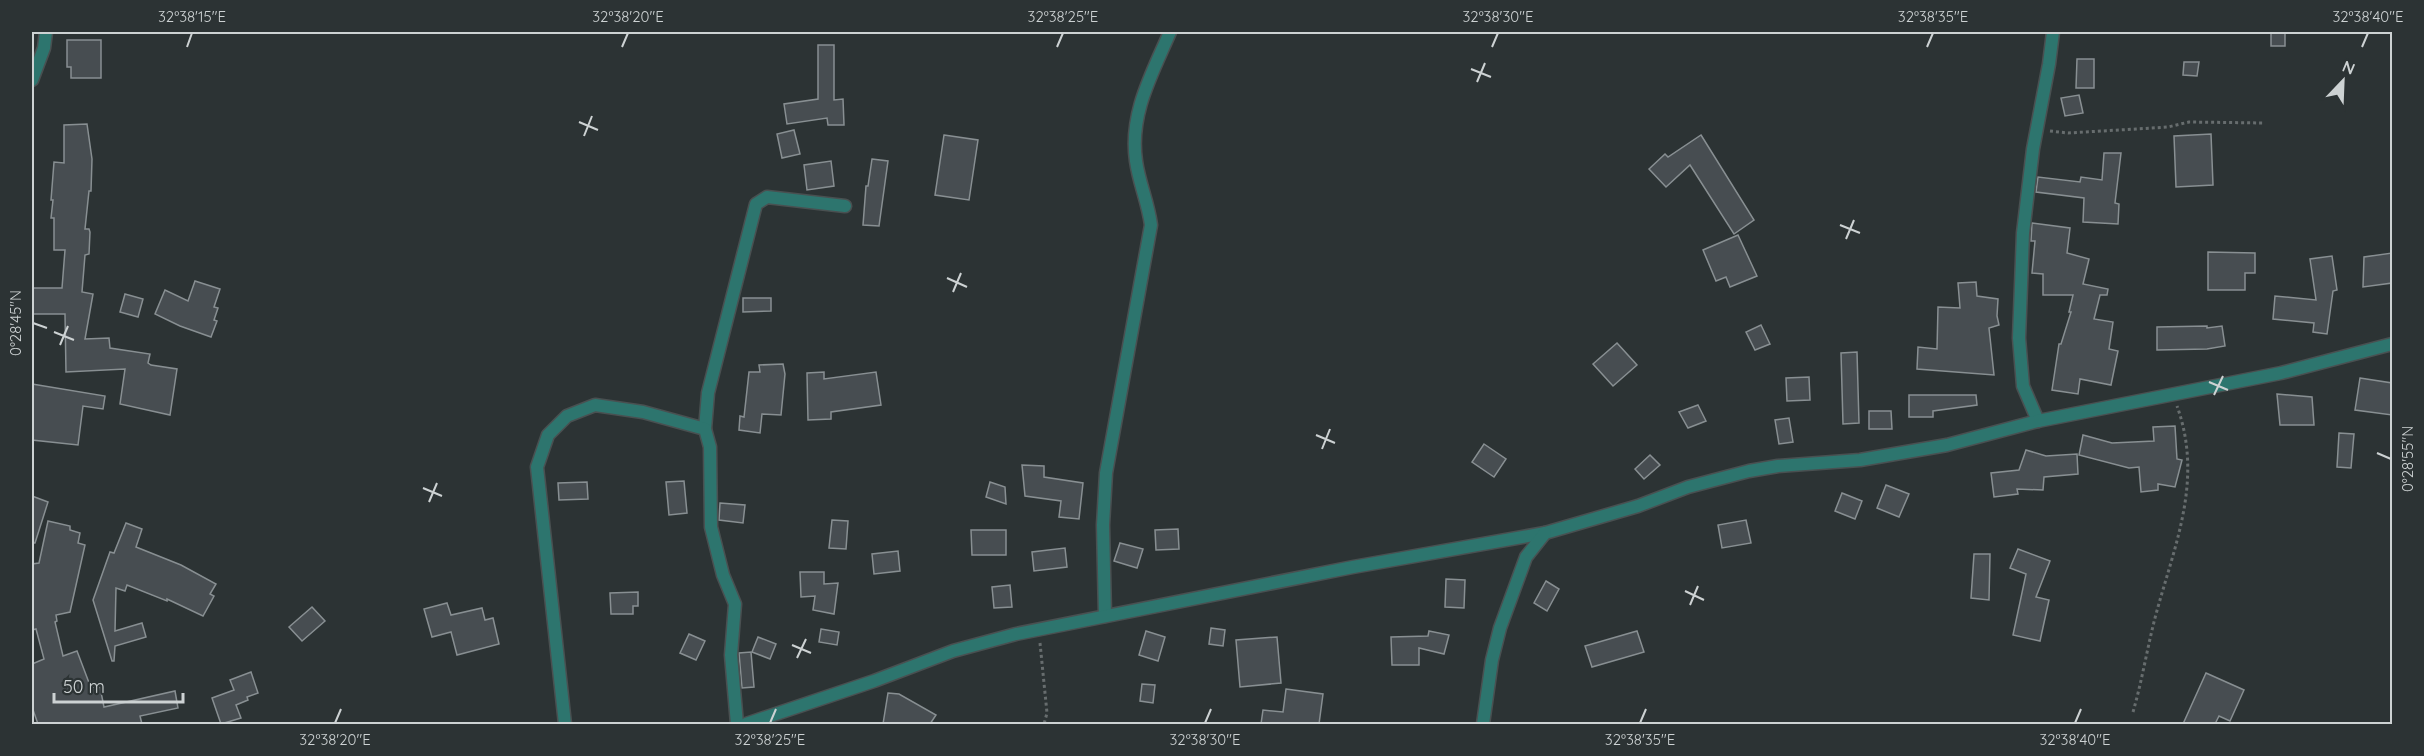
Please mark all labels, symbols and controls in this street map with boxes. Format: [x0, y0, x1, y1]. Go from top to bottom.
text: 32°38'15"E [158, 7, 226, 26]
text: 32°38'20"E [592, 7, 664, 26]
text: 32°38'25"E [1028, 7, 1098, 26]
text: 32°38'30"E [1462, 7, 1534, 26]
text: 32°38'35"E [1898, 7, 1968, 26]
text: 32°38'40"E [2332, 7, 2404, 26]
north arrow [2313, 51, 2373, 111]
text: N [2340, 56, 2358, 79]
text: 0°28'45"N [6, 290, 25, 356]
text: 0°28'55"N [2398, 426, 2417, 492]
scale bar [54, 666, 183, 704]
text: 50 m [63, 675, 105, 698]
text: 32°38'20"E [299, 730, 371, 749]
text: 32°38'25"E [735, 730, 805, 749]
text: 32°38'30"E [1169, 730, 1241, 749]
text: 32°38'35"E [1605, 730, 1675, 749]
text: 32°38'40"E [2039, 730, 2111, 749]

